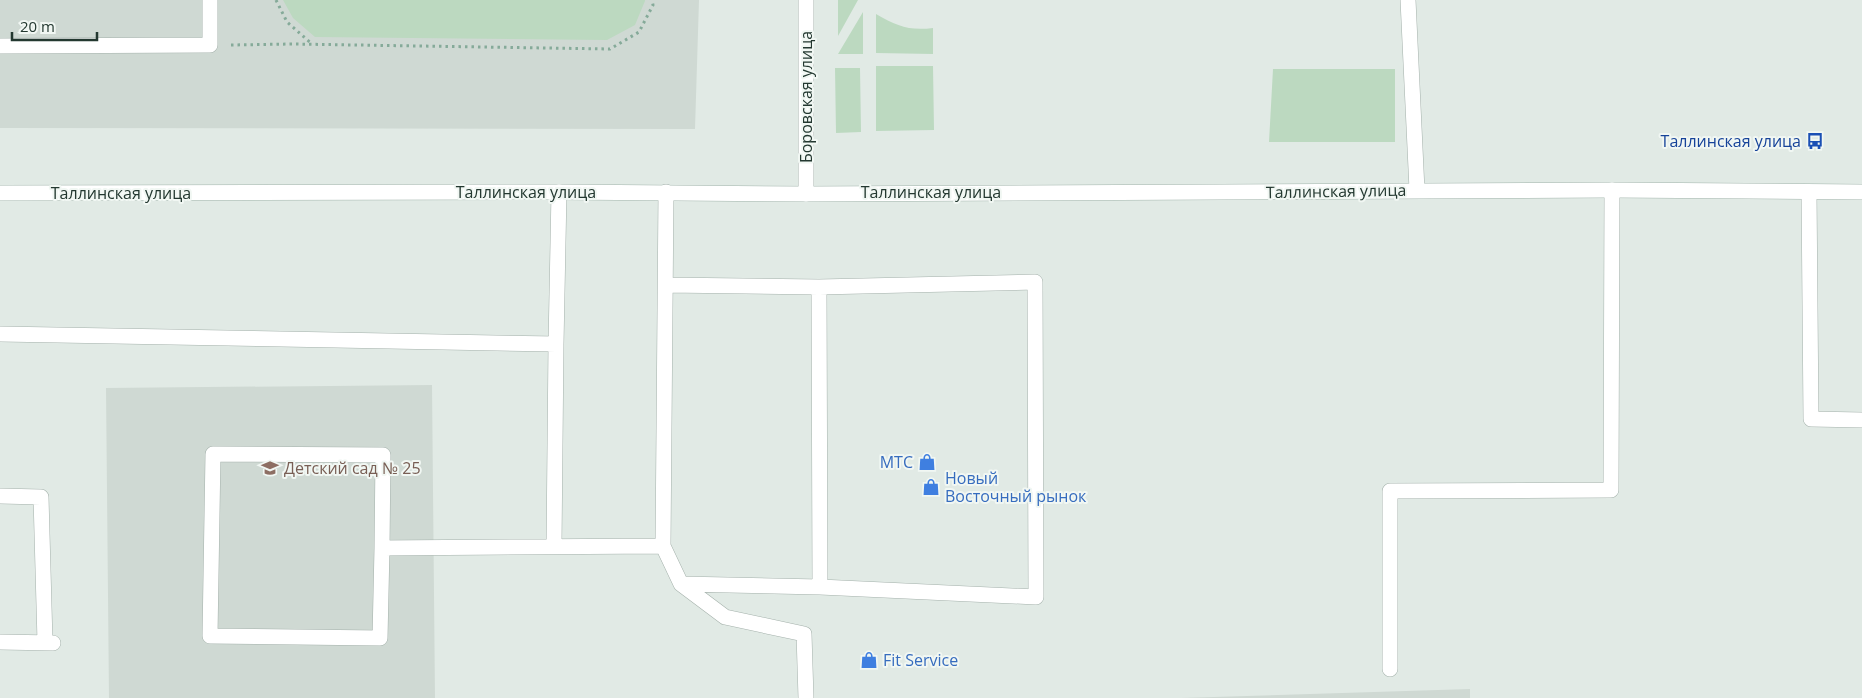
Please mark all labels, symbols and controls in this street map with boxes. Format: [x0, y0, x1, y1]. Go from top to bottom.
scale bar [12, 10, 98, 42]
text: 20 m [20, 16, 55, 36]
street label: Боровская улица [795, 31, 817, 163]
place label: Таллинская улица [1661, 130, 1801, 152]
bus stop icon: Таллинская улица [1805, 131, 1825, 151]
street label: Таллинская улица [1266, 179, 1406, 203]
street label: Таллинская улица [456, 181, 596, 203]
street label: Таллинская улица [861, 181, 1001, 203]
street label: Таллинская улица [51, 182, 191, 204]
place label: МТС [880, 451, 913, 473]
shop icon: МТС [917, 452, 937, 472]
place label: Детский сад № 25 [284, 457, 421, 479]
school or university icon: Детский сад № 25 [260, 458, 280, 478]
place label: Новый Восточный рынок [945, 467, 1087, 507]
shop icon: Новый Восточный рынок [921, 477, 941, 497]
place label: Fit Service [883, 649, 958, 671]
shop icon: Fit Service [859, 650, 879, 670]

